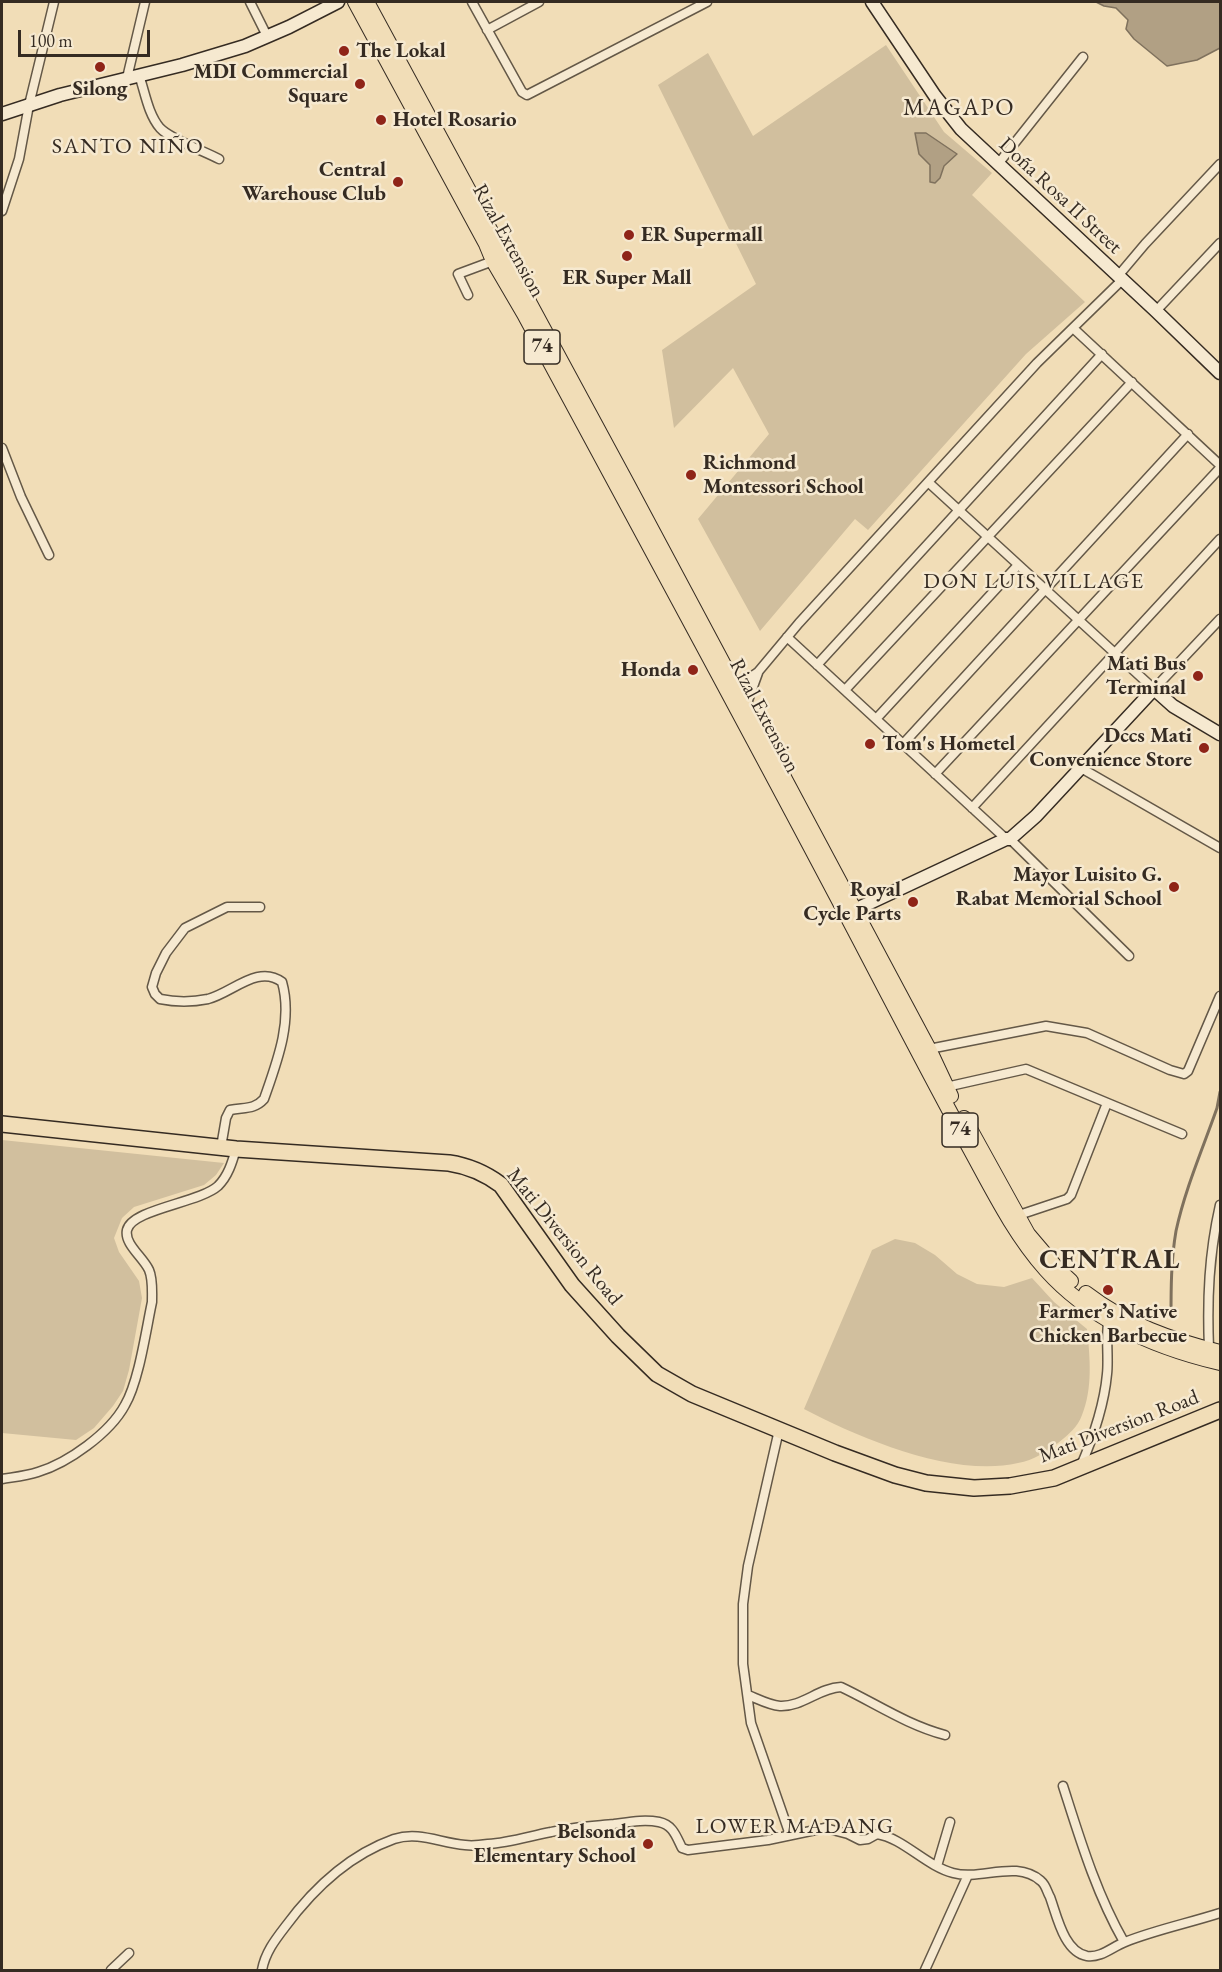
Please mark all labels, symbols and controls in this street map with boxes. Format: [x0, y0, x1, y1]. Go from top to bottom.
scale bar [21, 18, 153, 56]
text: 100 m [29, 29, 73, 52]
place label: The Lokal [356, 38, 446, 64]
marker: The Lokal [337, 44, 351, 58]
place label: MDI Commercial Square [193, 59, 348, 109]
marker: Silong [93, 60, 107, 74]
place label: Silong [72, 76, 128, 102]
marker: MDI Commercial Square [353, 77, 367, 91]
district label: MAGAPO [903, 94, 1015, 122]
place label: Hotel Rosario [393, 107, 517, 133]
marker: Hotel Rosario [374, 113, 388, 127]
street label: Doña Rosa II Street [993, 132, 1127, 260]
district label: SANTO NIÑO [52, 134, 204, 160]
place label: Central Warehouse Club [242, 157, 386, 207]
marker: Central Warehouse Club [391, 175, 405, 189]
street label: Rizal Extension [466, 180, 550, 302]
place label: ER Supermall [641, 222, 763, 248]
marker: ER Supermall [622, 228, 636, 242]
marker: ER Super Mall [620, 249, 634, 263]
place label: ER Super Mall [563, 265, 691, 291]
road number: 74 [524, 330, 560, 364]
place label: Richmond Montessori School [703, 450, 864, 500]
marker: Richmond Montessori School [684, 468, 698, 482]
district label: DON LUIS VILLAGE [923, 569, 1145, 595]
place label: Mati Bus Terminal [1106, 651, 1186, 701]
street label: Rizal Extension [723, 655, 805, 777]
place label: Honda [621, 657, 681, 683]
marker: Honda [686, 663, 700, 677]
marker: Mati Bus Terminal [1191, 669, 1205, 683]
place label: Dccs Mati Convenience Store [1030, 723, 1192, 773]
place label: Tom's Hometel [882, 731, 1015, 757]
marker: Tom's Hometel [863, 737, 877, 751]
marker: Dccs Mati Convenience Store [1197, 741, 1211, 755]
place label: Mayor Luisito G. Rabat Memorial School [956, 862, 1162, 912]
place label: Royal Cycle Parts [804, 877, 901, 927]
marker: Mayor Luisito G. Rabat Memorial School [1167, 880, 1181, 894]
marker: Royal Cycle Parts [906, 895, 920, 909]
road number: 74 [942, 1113, 978, 1147]
street label: Mati Diversion Road [501, 1163, 627, 1311]
district label: CENTRAL [1039, 1245, 1181, 1277]
marker: Farmer’s Native Chicken Barbecue [1101, 1283, 1115, 1297]
place label: Farmer’s Native Chicken Barbecue [1029, 1299, 1187, 1349]
street label: Mati Diversion Road [1035, 1385, 1203, 1469]
district label: LOWER MADANG [695, 1814, 895, 1840]
place label: Belsonda Elementary School [474, 1819, 636, 1869]
marker: Belsonda Elementary School [641, 1837, 655, 1851]

